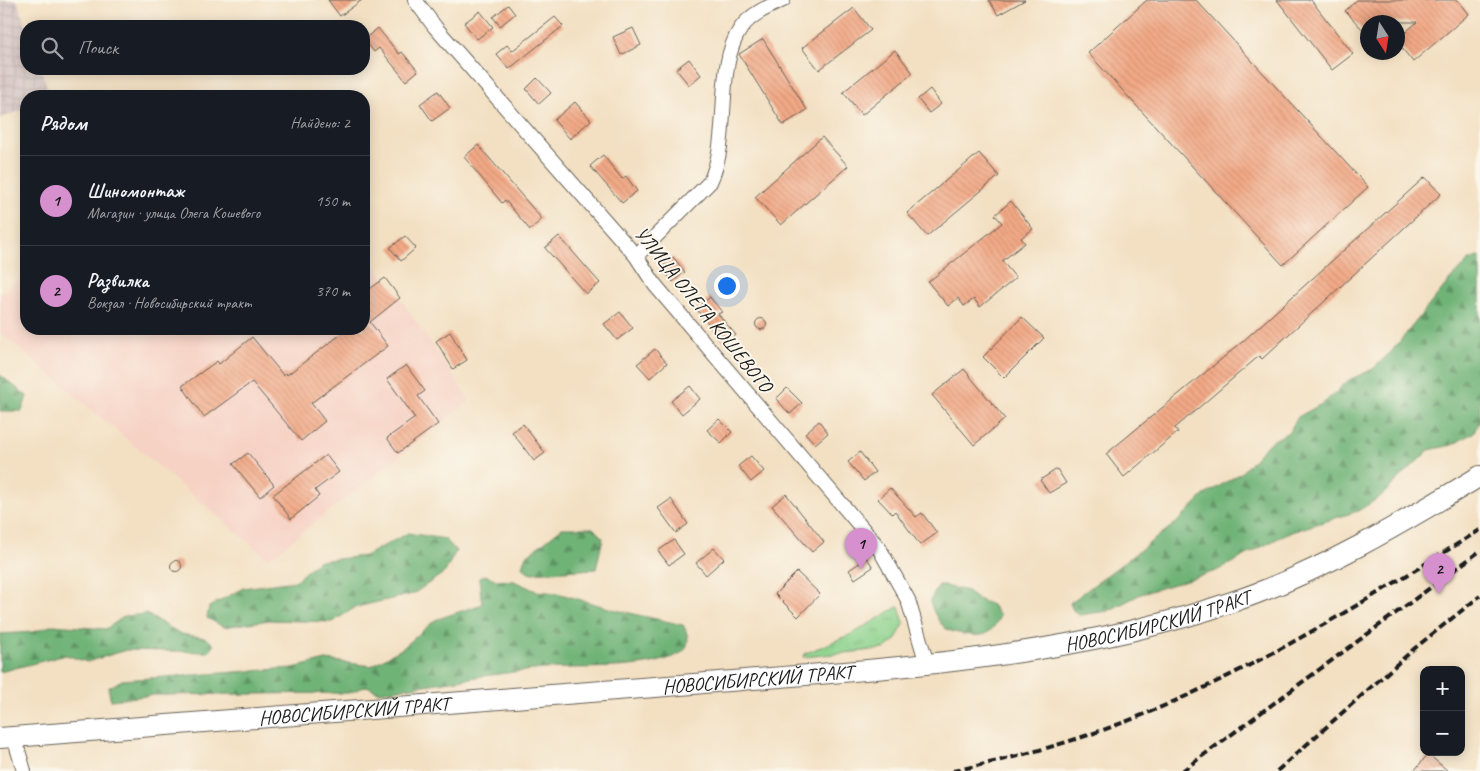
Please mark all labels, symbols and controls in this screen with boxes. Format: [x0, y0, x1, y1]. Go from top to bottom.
north arrow [1360, 15, 1405, 60]
search box [20, 20, 370, 75]
icon: search [38, 34, 66, 62]
text: Поиск [78, 36, 118, 60]
text: Рядом [40, 110, 87, 136]
text: Найдено: 2 [290, 113, 350, 133]
text: Шиномонтаж [87, 179, 184, 203]
text: 1 [52, 191, 60, 211]
text: 150 m [316, 191, 350, 211]
text: Магазин · улица Олега Кошевого [87, 203, 260, 223]
street label: УЛИЦА ОЛЕГА КОШЕВОГО [629, 222, 779, 399]
text: Развилка [87, 269, 149, 293]
your location [714, 273, 740, 299]
text: 2 [52, 281, 60, 301]
text: 370 m [316, 281, 350, 301]
text: Вокзал · Новосибирский тракт [87, 293, 251, 313]
pin: 1 [845, 528, 877, 569]
pin: 2 [1423, 553, 1455, 594]
street label: НОВОСИБИРСКИЙ ТРАКТ [1063, 583, 1258, 657]
street label: НОВОСИБИРСКИЙ ТРАКТ [661, 659, 858, 699]
map controls [1420, 666, 1465, 756]
button: + [1420, 666, 1465, 711]
street label: НОВОСИБИРСКИЙ ТРАКТ [258, 691, 454, 731]
button: − [1420, 711, 1465, 756]

